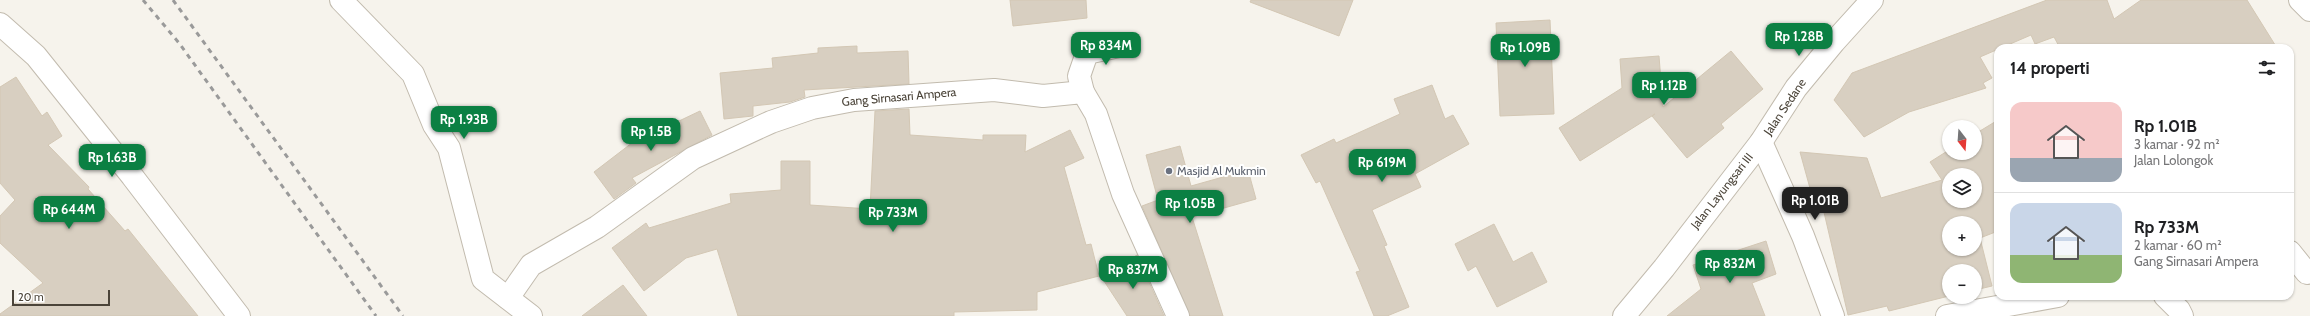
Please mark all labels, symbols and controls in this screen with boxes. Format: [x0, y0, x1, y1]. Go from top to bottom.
pin: Rp 1.28B [1758, 23, 1840, 57]
text: Rp 1.28B [1775, 28, 1823, 44]
pin: Rp 834M [1069, 32, 1143, 66]
pin: Rp 1.09B [1484, 34, 1566, 68]
text: Rp 834M [1080, 37, 1132, 53]
text: Rp 1.09B [1500, 39, 1550, 55]
icon: filters [2256, 57, 2278, 79]
text: 14 properti [2010, 58, 2090, 78]
pin: Rp 1.12B [1623, 72, 1705, 106]
street label: Jalan Sedane [1760, 76, 1809, 139]
text: Rp 1.12B [1641, 77, 1687, 93]
street label: Gang Sirnasari Ampera [841, 84, 957, 109]
pin: Rp 1.93B [423, 106, 505, 140]
text: Rp 1.93B [440, 111, 488, 127]
text: Rp 1.01B [2134, 116, 2197, 136]
pin: Rp 1.5B [614, 118, 688, 152]
icon: home [2042, 118, 2090, 166]
north arrow [1942, 120, 1982, 160]
map controls [1942, 120, 1982, 304]
text: Rp 1.5B [630, 123, 672, 139]
text: 3 kamar · 92 m² [2134, 136, 2220, 152]
pin: Rp 1.63B [71, 144, 153, 178]
text: Rp 1.63B [88, 149, 136, 165]
pin: Rp 619M [1345, 149, 1419, 183]
street label: Jalan Layungsari III [1687, 150, 1756, 232]
text: Jalan Lolongok [2134, 152, 2213, 168]
text: Rp 619M [1358, 154, 1406, 170]
place label: Masjid Al Mukmin [1177, 163, 1266, 178]
marker: Masjid Al Mukmin [1164, 166, 1174, 176]
button: layers [1942, 168, 1982, 208]
pin: Rp 1.01B [1774, 187, 1856, 221]
pin: Rp 1.05B [1149, 190, 1231, 224]
text: Rp 1.01B [1791, 192, 1839, 208]
text: Rp 1.05B [1165, 195, 1215, 211]
pin: Rp 644M [32, 196, 106, 230]
pin: Rp 733M [856, 199, 930, 233]
text: Rp 644M [43, 201, 95, 217]
text: Rp 733M [868, 204, 918, 220]
button: + [1942, 216, 1982, 256]
text: Rp 733M [2134, 217, 2199, 237]
icon: home [2042, 219, 2090, 267]
text: 2 kamar · 60 m² [2134, 237, 2222, 253]
pin: Rp 832M [1693, 250, 1767, 284]
text: Gang Sirnasari Ampera [2134, 253, 2259, 269]
text: Rp 832M [1705, 255, 1755, 271]
pin: Rp 837M [1096, 256, 1170, 290]
text: Rp 837M [1108, 261, 1158, 277]
button: − [1942, 264, 1982, 304]
scale bar [12, 288, 110, 307]
text: 20 m [18, 290, 44, 304]

